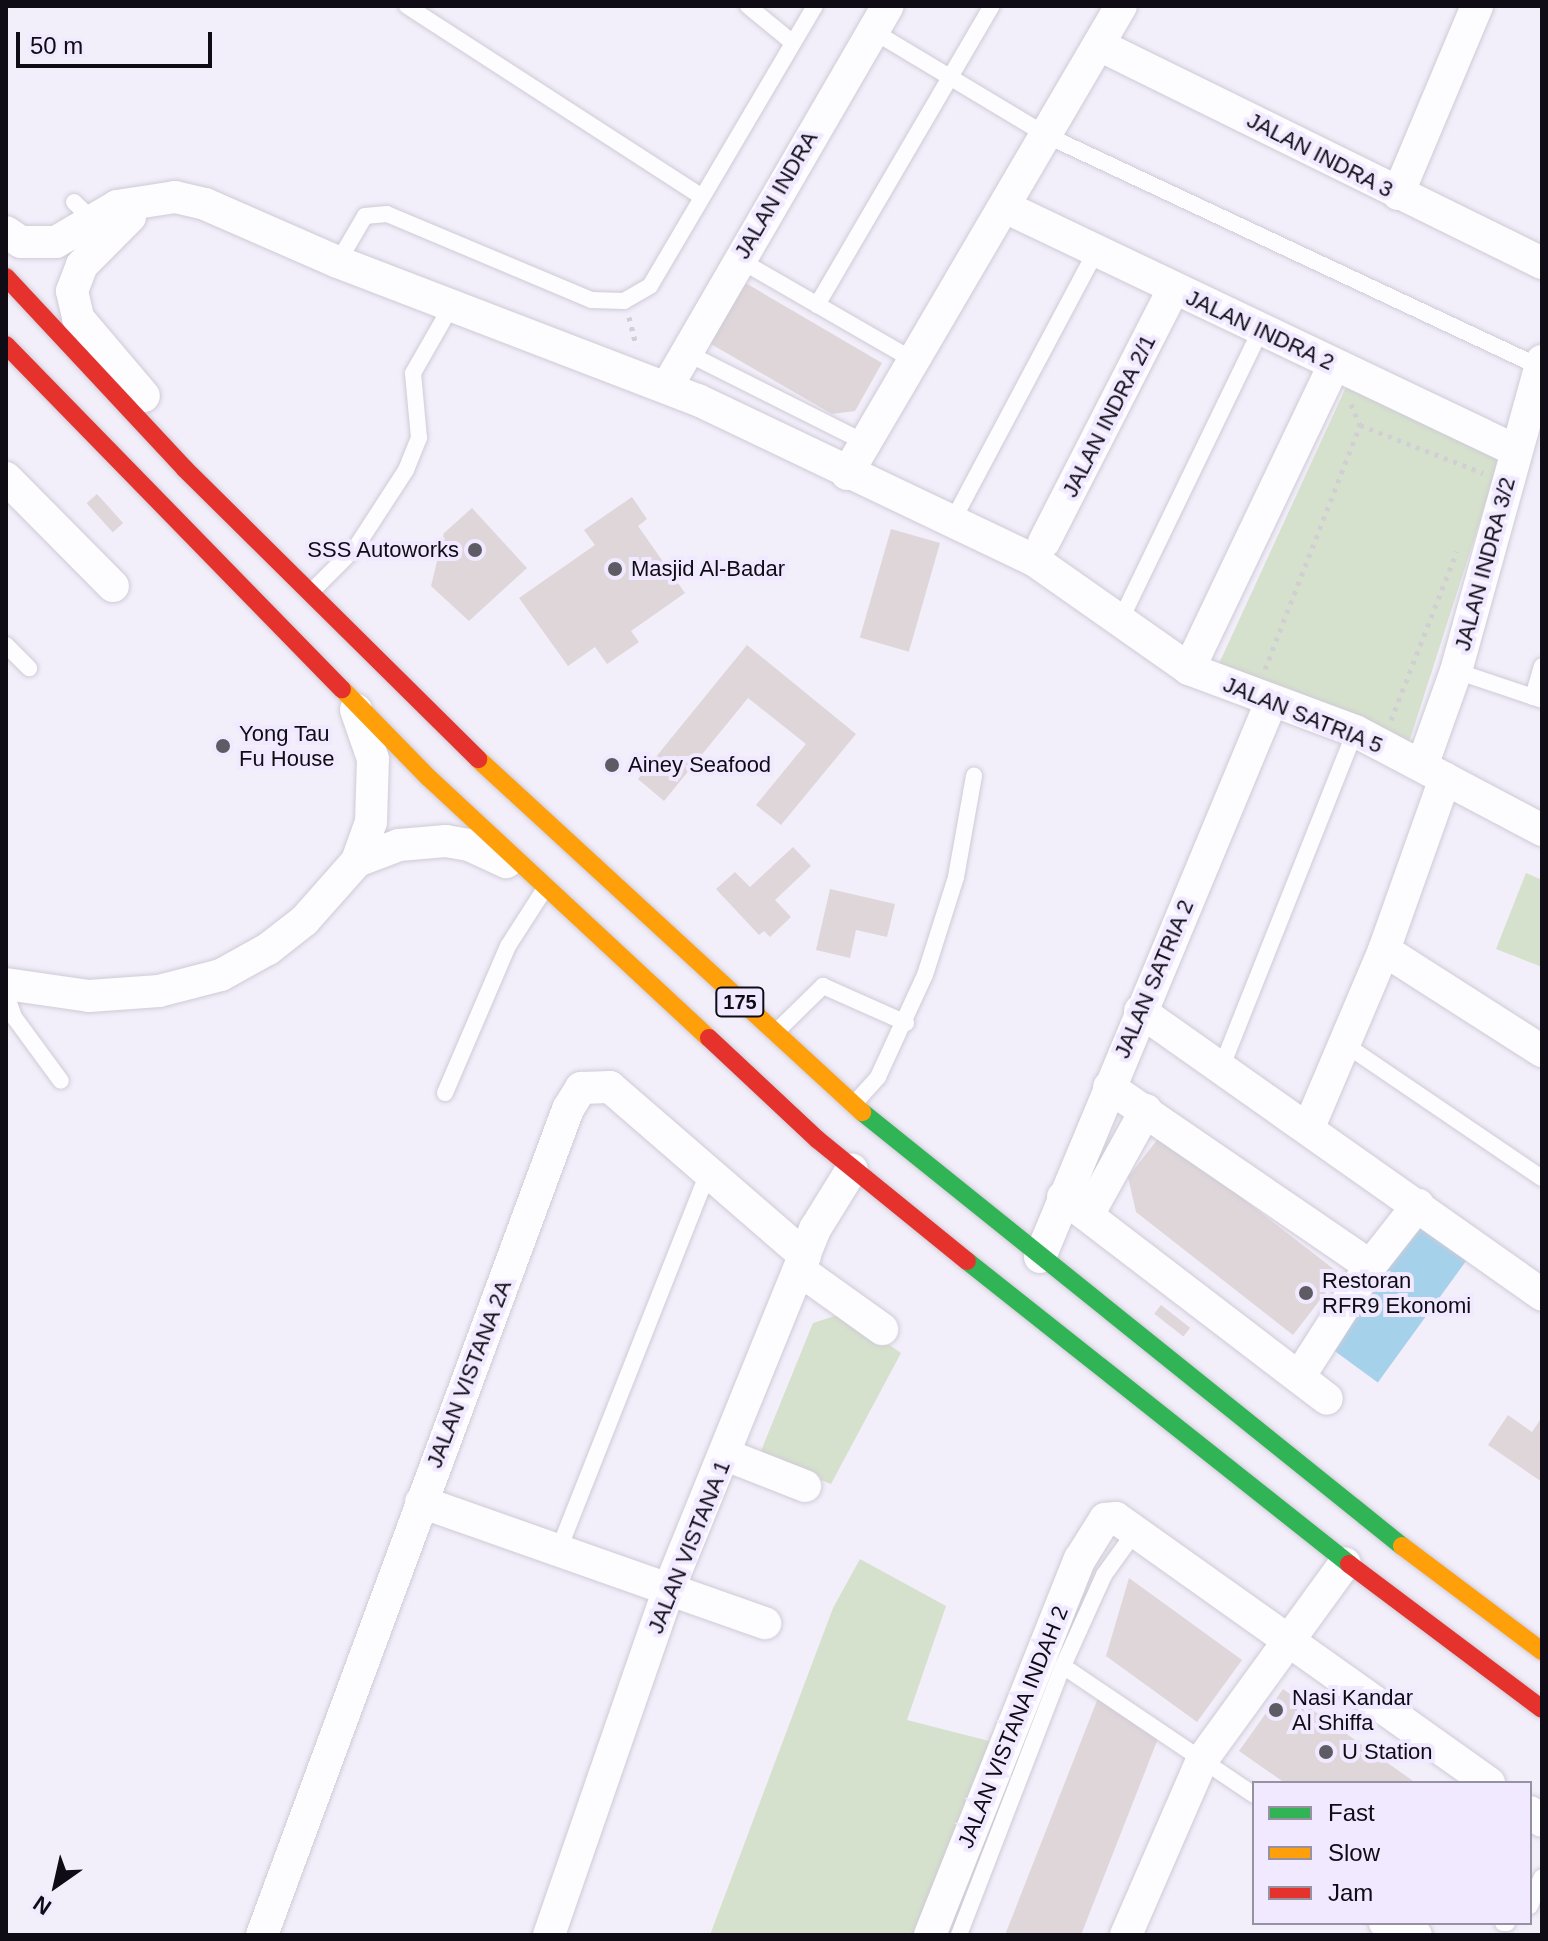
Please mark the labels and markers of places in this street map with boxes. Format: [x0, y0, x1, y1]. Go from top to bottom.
place label: SSS Autoworks [306, 537, 459, 563]
marker: SSS Autoworks [466, 541, 484, 559]
place label: Masjid Al-Badar [631, 556, 786, 582]
marker: Masjid Al-Badar [606, 560, 624, 578]
place label: Yong Tau Fu House [239, 720, 334, 772]
marker: Yong Tau Fu House [214, 737, 232, 755]
place label: Ainey Seafood [628, 752, 771, 778]
marker: Ainey Seafood [603, 756, 621, 774]
place label: Restoran RFR9 Ekonomi [1322, 1267, 1471, 1318]
marker: Restoran RFR9 Ekonomi [1297, 1284, 1315, 1302]
place label: Nasi Kandar Al Shiffa [1292, 1684, 1413, 1736]
marker: Nasi Kandar Al Shiffa [1267, 1701, 1285, 1719]
place label: U Station [1342, 1739, 1432, 1765]
marker: U Station [1317, 1743, 1335, 1761]

